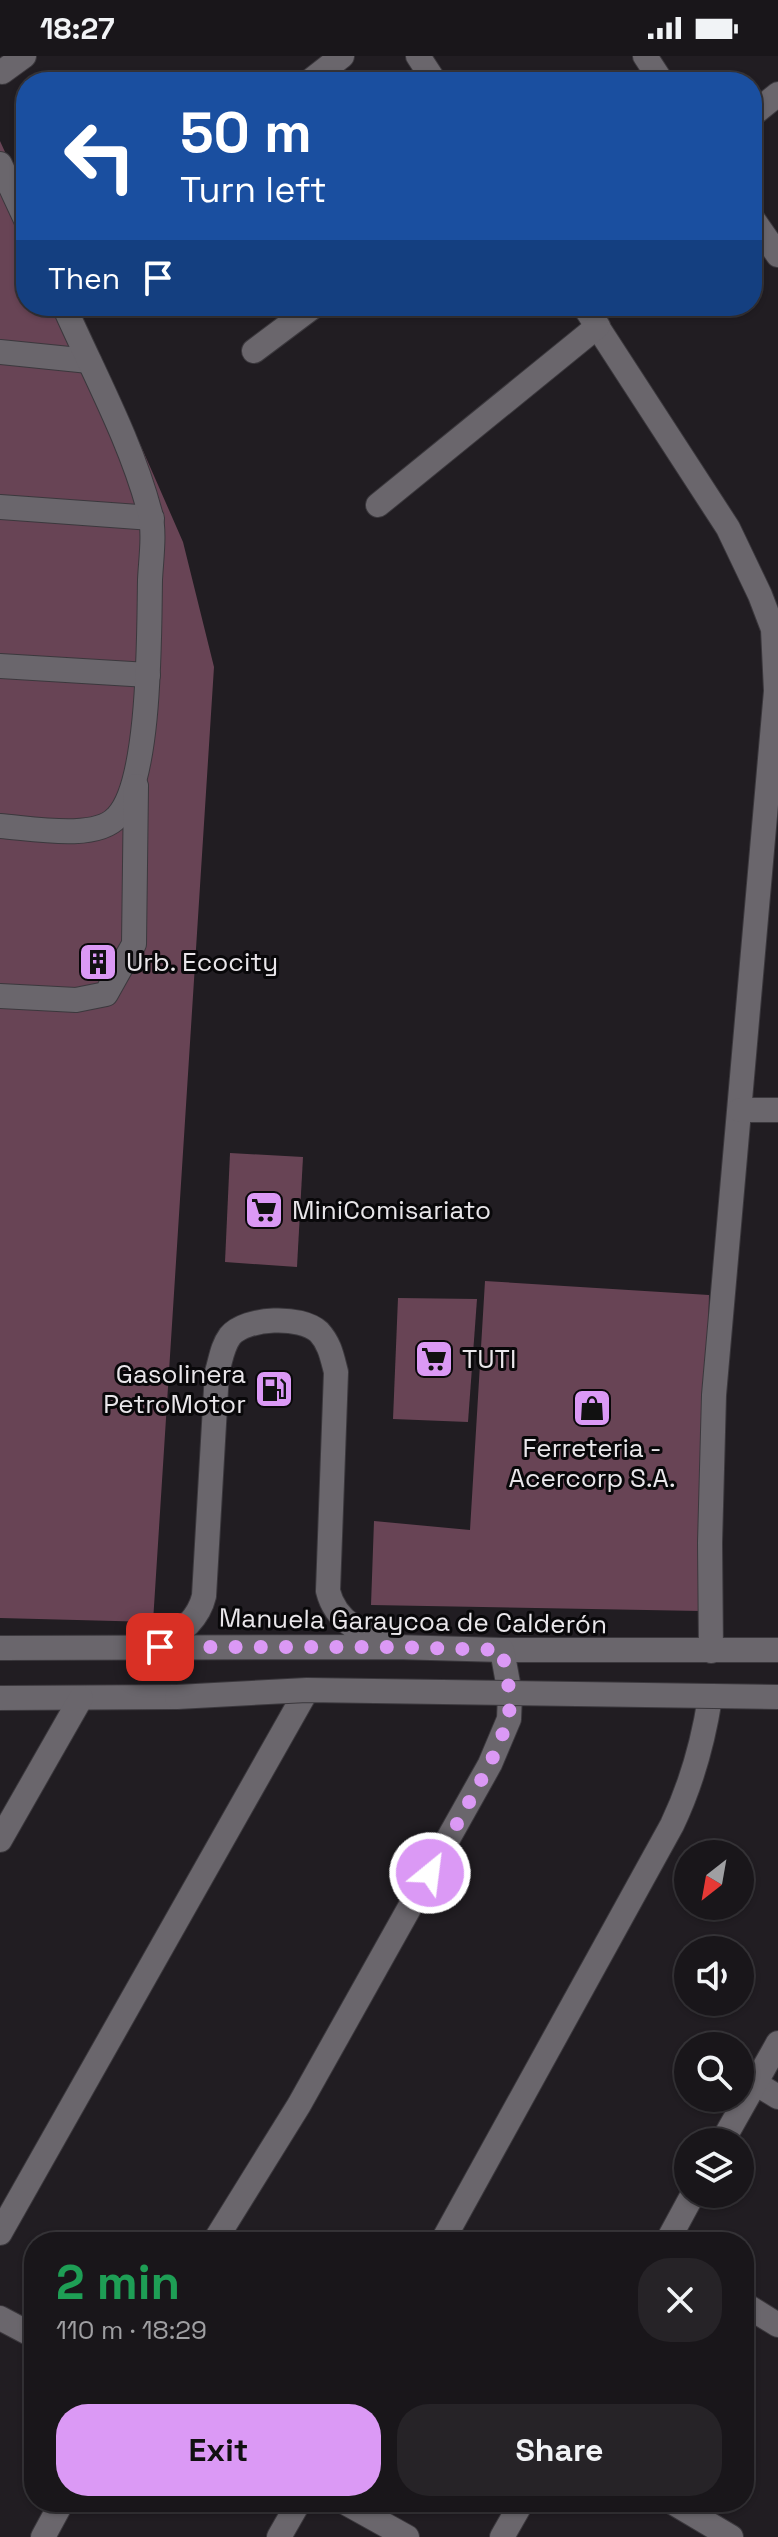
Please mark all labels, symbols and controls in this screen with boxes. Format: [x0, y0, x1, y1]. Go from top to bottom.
text: 18:27 [40, 9, 115, 48]
text: 50 m [180, 97, 312, 168]
icon: left [48, 104, 152, 208]
text: Turn left [180, 167, 327, 213]
icon: arrive [136, 256, 180, 300]
text: Then [48, 259, 120, 298]
building icon: Urb. Ecocity [77, 941, 119, 983]
place label: Urb. Ecocity [126, 945, 278, 979]
supermarket icon: MiniComisariato [243, 1189, 285, 1231]
place label: MiniComisariato [292, 1193, 491, 1227]
supermarket icon: TUTI [413, 1338, 455, 1380]
place label: TUTI [462, 1342, 516, 1376]
place label: Gasolinera PetroMotor [103, 1357, 246, 1421]
fuel station icon: Gasolinera PetroMotor [253, 1368, 295, 1410]
shop icon: Ferreteria - Acercorp S.A. [571, 1387, 613, 1429]
place label: Ferreteria - Acercorp S.A. [509, 1431, 675, 1495]
street label: Manuela Garaycoa de Calderón [219, 1601, 607, 1641]
pin [126, 1613, 194, 1681]
icon: arrive [138, 1625, 182, 1669]
position arrow [388, 1831, 472, 1915]
north arrow [674, 1840, 754, 1920]
map controls [674, 1840, 754, 2208]
button: sound [674, 1936, 754, 2016]
button: search [674, 2032, 754, 2112]
button: layers [674, 2128, 754, 2208]
text: 2 min [56, 2252, 180, 2313]
button: close [638, 2258, 722, 2342]
text: 110 m · 18:29 [56, 2313, 207, 2347]
button: Exit [56, 2404, 381, 2496]
button: Share [397, 2404, 722, 2496]

